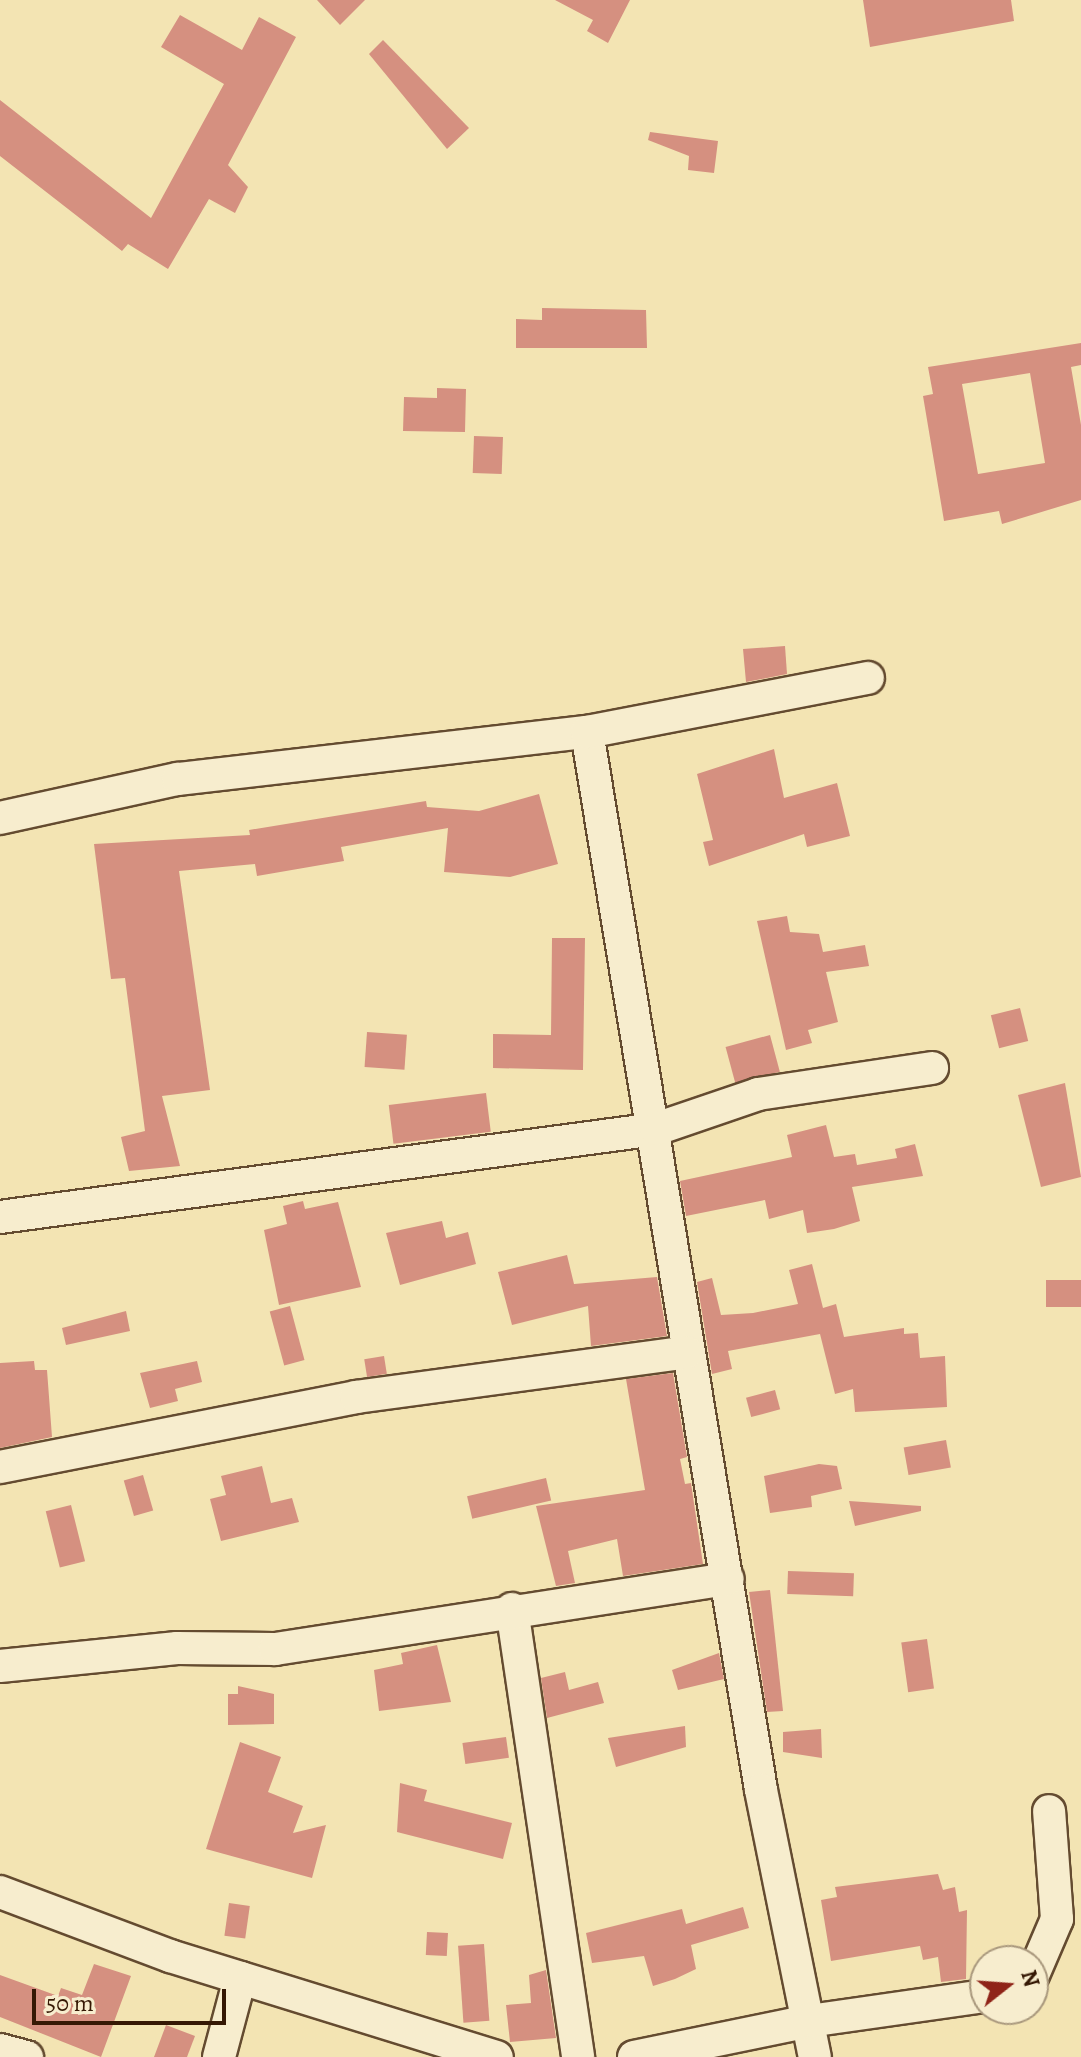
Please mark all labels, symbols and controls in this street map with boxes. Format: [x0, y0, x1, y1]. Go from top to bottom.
north arrow [969, 1945, 1049, 2025]
text: N [1013, 1967, 1047, 1991]
scale bar [36, 1973, 230, 2023]
text: 50 m [46, 1987, 94, 2019]

